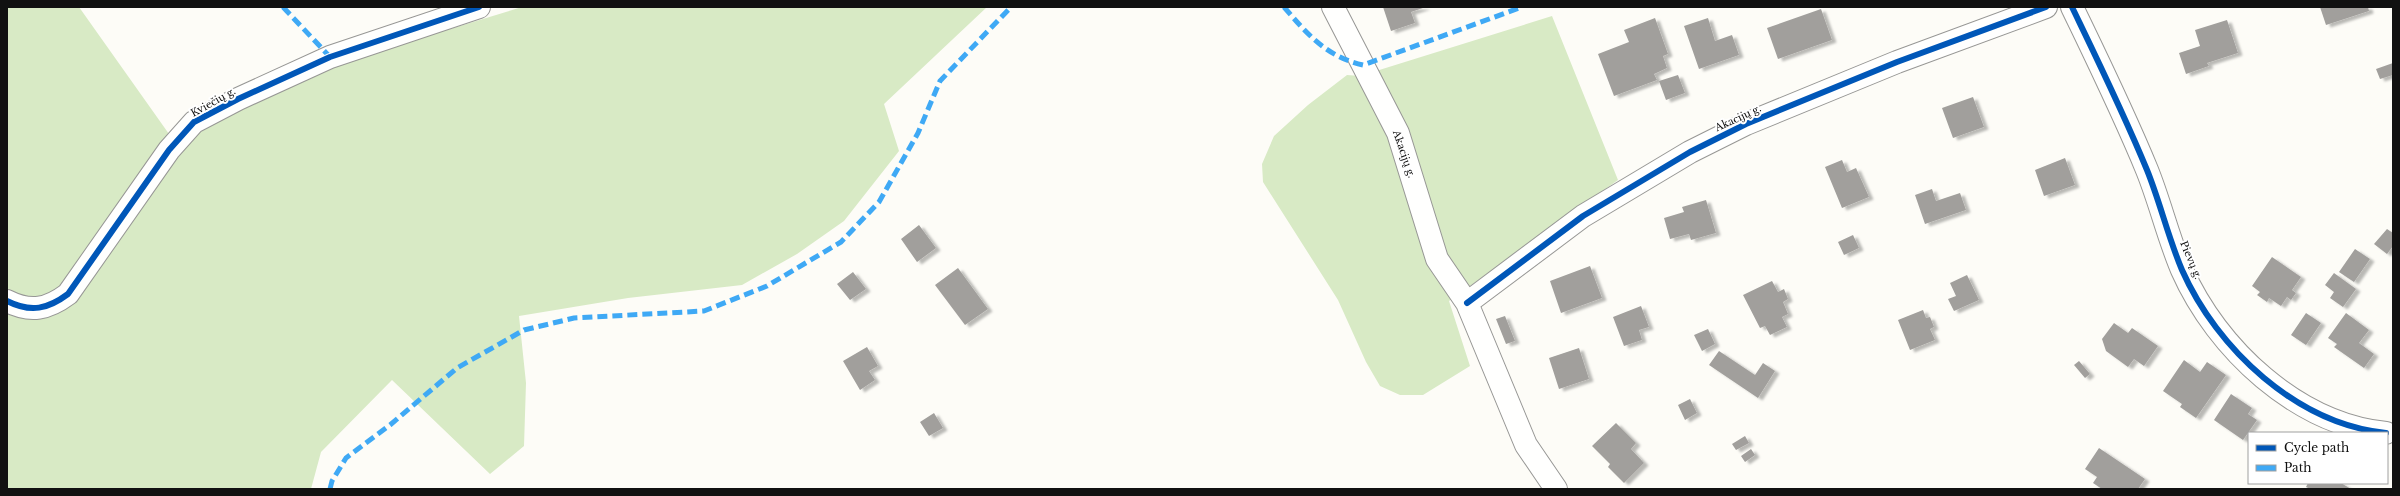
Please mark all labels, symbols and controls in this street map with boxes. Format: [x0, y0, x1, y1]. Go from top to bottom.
street label: Kviečių g. [188, 84, 238, 120]
street label: Akacijų g. [1712, 102, 1763, 135]
street label: Akacijų g. [1389, 128, 1418, 179]
street label: Pievų g. [2177, 239, 2205, 281]
legend [2248, 432, 2388, 484]
text: Cycle path [2284, 440, 2349, 455]
text: Path [2284, 460, 2312, 475]

